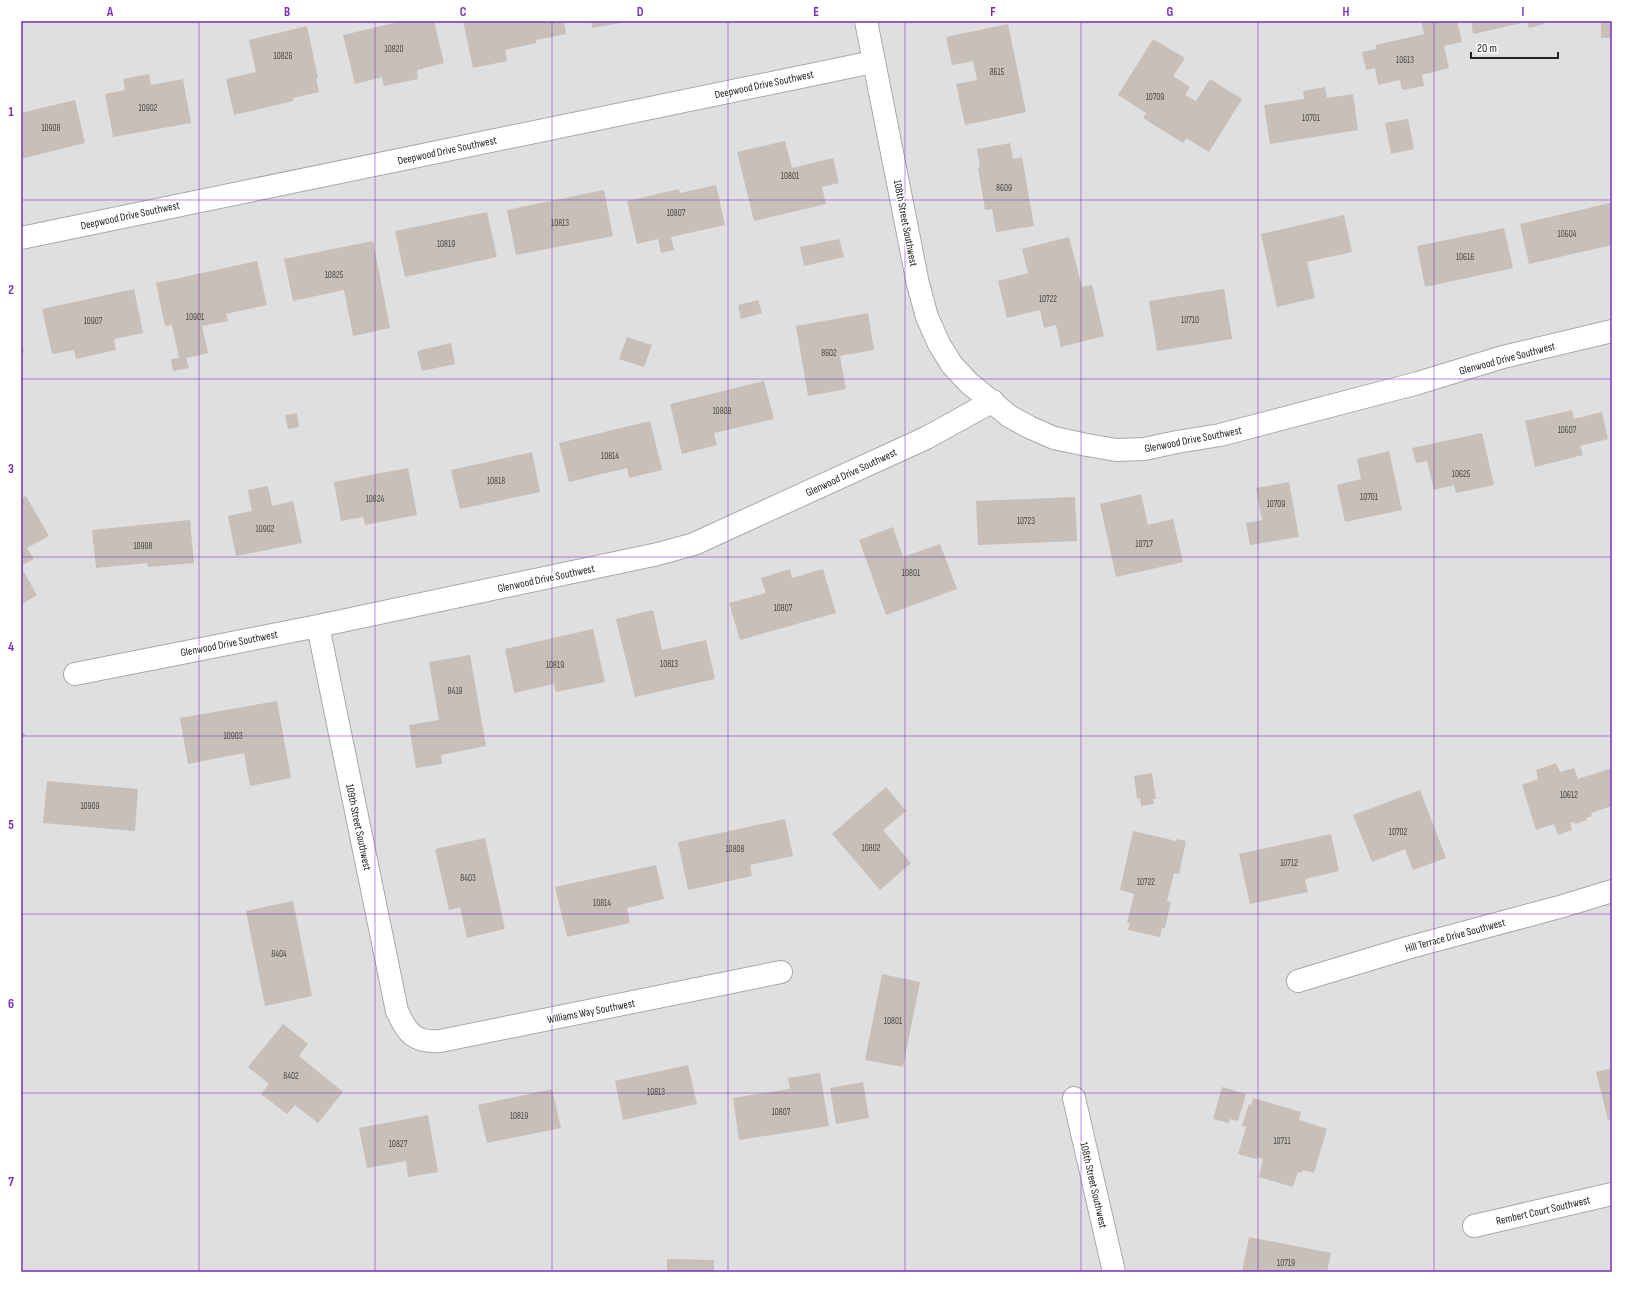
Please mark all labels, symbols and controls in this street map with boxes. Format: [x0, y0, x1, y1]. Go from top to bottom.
text: A [106, 4, 114, 20]
text: B [284, 4, 290, 20]
text: C [460, 4, 467, 20]
text: D [637, 4, 644, 20]
text: E [813, 4, 819, 20]
text: F [990, 4, 996, 20]
text: G [1167, 4, 1174, 20]
text: H [1343, 4, 1350, 20]
text: I [1522, 4, 1525, 20]
scale bar [1471, 34, 1558, 60]
text: 20 m [1477, 41, 1497, 56]
house number: 10820 [385, 44, 403, 55]
house number: 10826 [274, 51, 292, 62]
house number: 10613 [1396, 55, 1414, 66]
street label: Deepwood Drive Southwest [713, 67, 816, 101]
house number: 8615 [990, 67, 1005, 78]
house number: 10709 [1146, 92, 1164, 103]
house number: 10902 [139, 103, 158, 114]
text: 1 [8, 104, 14, 120]
house number: 10701 [1302, 113, 1321, 124]
house number: 10908 [41, 123, 61, 134]
street label: Deepwood Drive Southwest [396, 133, 499, 167]
house number: 10801 [781, 171, 800, 182]
street label: 108th Street Southwest [891, 179, 920, 268]
house number: 8609 [996, 183, 1012, 194]
street label: Deepwood Drive Southwest [79, 198, 182, 232]
house number: 10807 [667, 208, 686, 219]
house number: 10813 [551, 218, 569, 229]
house number: 10604 [1558, 229, 1577, 240]
house number: 10819 [437, 239, 455, 250]
house number: 10616 [1456, 252, 1474, 263]
house number: 10825 [325, 270, 344, 281]
text: 2 [8, 282, 14, 298]
house number: 10722 [1039, 294, 1057, 305]
house number: 10901 [186, 312, 205, 323]
house number: 10710 [1181, 315, 1199, 326]
house number: 10907 [84, 316, 103, 327]
street label: Glenwood Drive Southwest [1458, 339, 1557, 378]
house number: 8602 [821, 348, 837, 359]
house number: 10808 [712, 406, 732, 417]
street label: Glenwood Drive Southwest [1143, 424, 1244, 455]
house number: 10607 [1558, 425, 1577, 436]
street label: Glenwood Drive Southwest [804, 445, 899, 499]
house number: 10814 [601, 451, 619, 462]
text: 3 [8, 461, 14, 477]
house number: 10625 [1452, 469, 1471, 480]
house number: 10818 [487, 476, 505, 487]
house number: 10701 [1360, 492, 1379, 503]
house number: 10824 [366, 494, 385, 505]
house number: 10709 [1267, 499, 1285, 510]
house number: 10723 [1017, 516, 1035, 527]
house number: 10902 [256, 524, 275, 535]
house number: 10717 [1135, 539, 1153, 550]
house number: 10908 [133, 541, 153, 552]
street label: Glenwood Drive Southwest [496, 562, 597, 595]
house number: 10801 [902, 568, 921, 579]
house number: 10807 [774, 603, 793, 614]
street label: Glenwood Drive Southwest [179, 628, 280, 659]
text: 4 [8, 639, 14, 655]
house number: 10813 [660, 659, 678, 670]
house number: 10819 [546, 660, 564, 671]
house number: 8419 [447, 686, 463, 697]
house number: 10903 [224, 731, 243, 742]
street label: 109th Street Southwest [343, 783, 374, 872]
house number: 10612 [1560, 790, 1578, 801]
house number: 10909 [80, 801, 100, 812]
text: 5 [8, 817, 14, 833]
house number: 10702 [1389, 827, 1408, 838]
house number: 10802 [862, 843, 881, 854]
house number: 10808 [725, 844, 745, 855]
house number: 10712 [1280, 858, 1298, 869]
house number: 8403 [460, 873, 476, 884]
house number: 10722 [1137, 877, 1155, 888]
house number: 10814 [593, 898, 611, 909]
street label: Hill Terrace Drive Southwest [1404, 916, 1507, 955]
house number: 8404 [271, 949, 287, 960]
text: 6 [8, 996, 14, 1012]
street label: Williams Way Southwest [546, 996, 637, 1026]
house number: 10801 [884, 1016, 903, 1027]
house number: 8402 [283, 1071, 299, 1082]
house number: 10813 [647, 1087, 665, 1098]
house number: 10807 [772, 1107, 791, 1118]
house number: 10819 [510, 1111, 528, 1122]
house number: 10711 [1273, 1136, 1291, 1147]
house number: 10827 [389, 1139, 408, 1150]
street label: 108th Street Southwest [1077, 1141, 1110, 1230]
text: 7 [8, 1174, 14, 1190]
street label: Rembert Court Southwest [1495, 1193, 1592, 1228]
house number: 10719 [1277, 1258, 1295, 1269]

